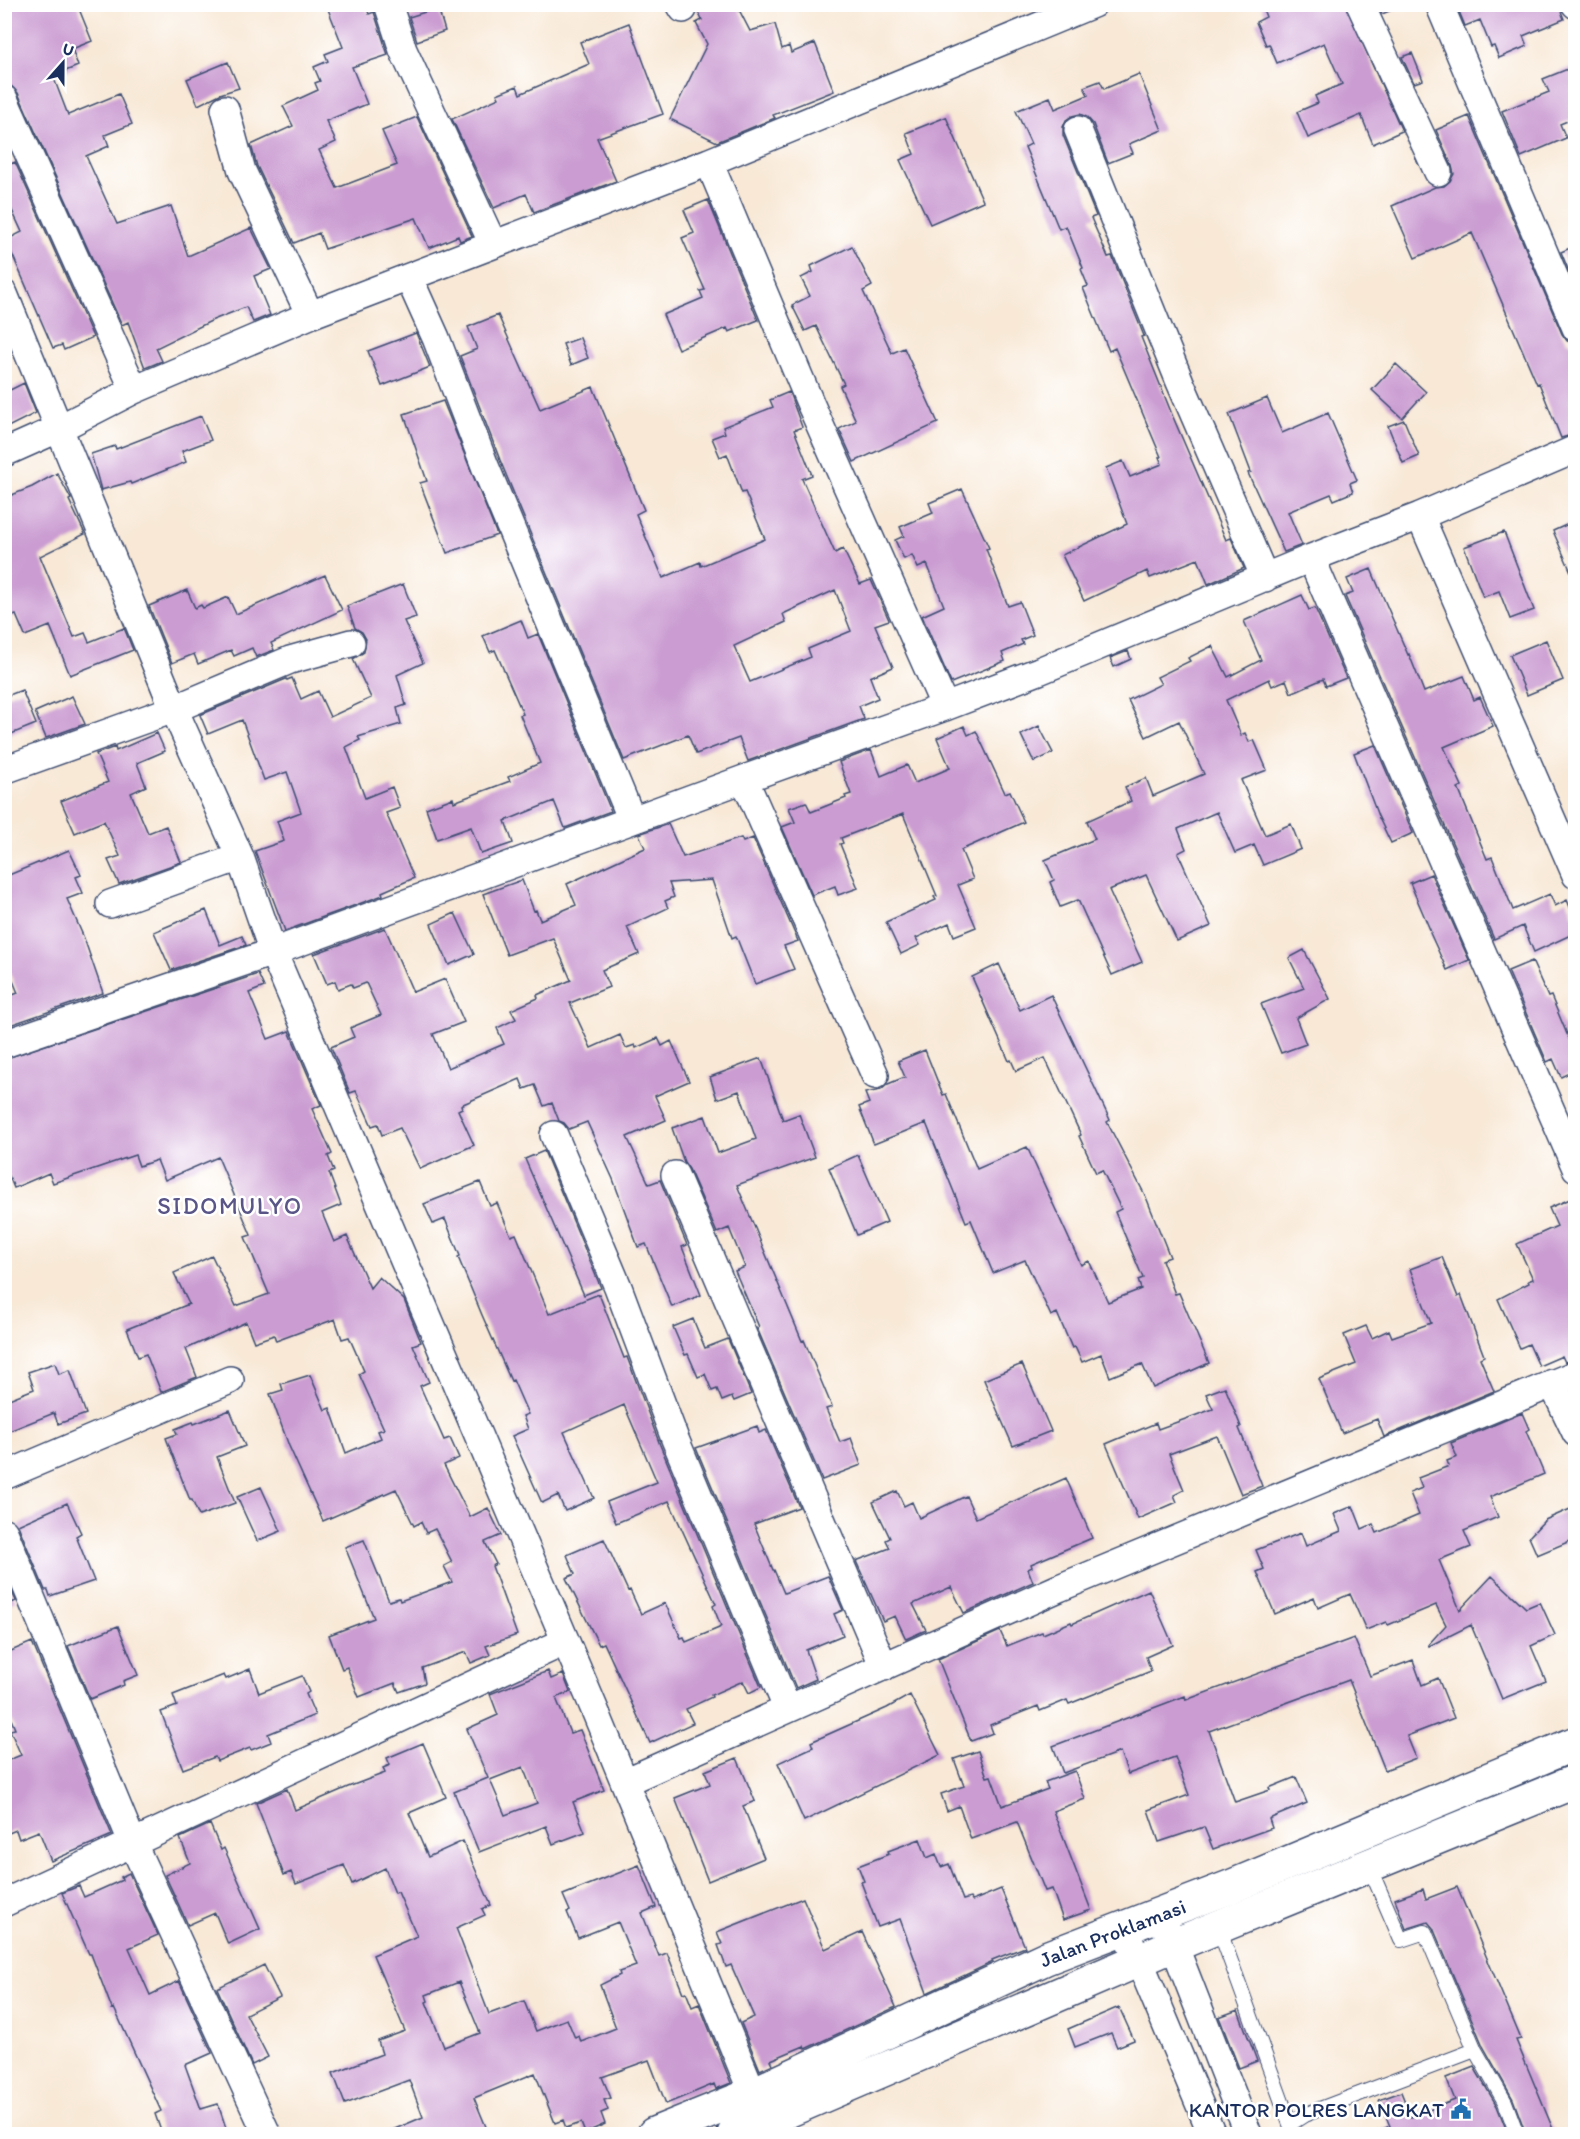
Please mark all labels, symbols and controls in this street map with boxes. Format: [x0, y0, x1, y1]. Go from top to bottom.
north arrow [33, 33, 93, 93]
text: U [60, 39, 77, 60]
district label: SIDOMULYO [157, 1191, 303, 1220]
street label: Jalan Proklamasi [1035, 1893, 1189, 1972]
place label: KANTOR POLRES LANGKAT [1189, 2097, 1444, 2122]
public building icon: KANTOR POLRES LANGKAT [1449, 2097, 1473, 2121]

